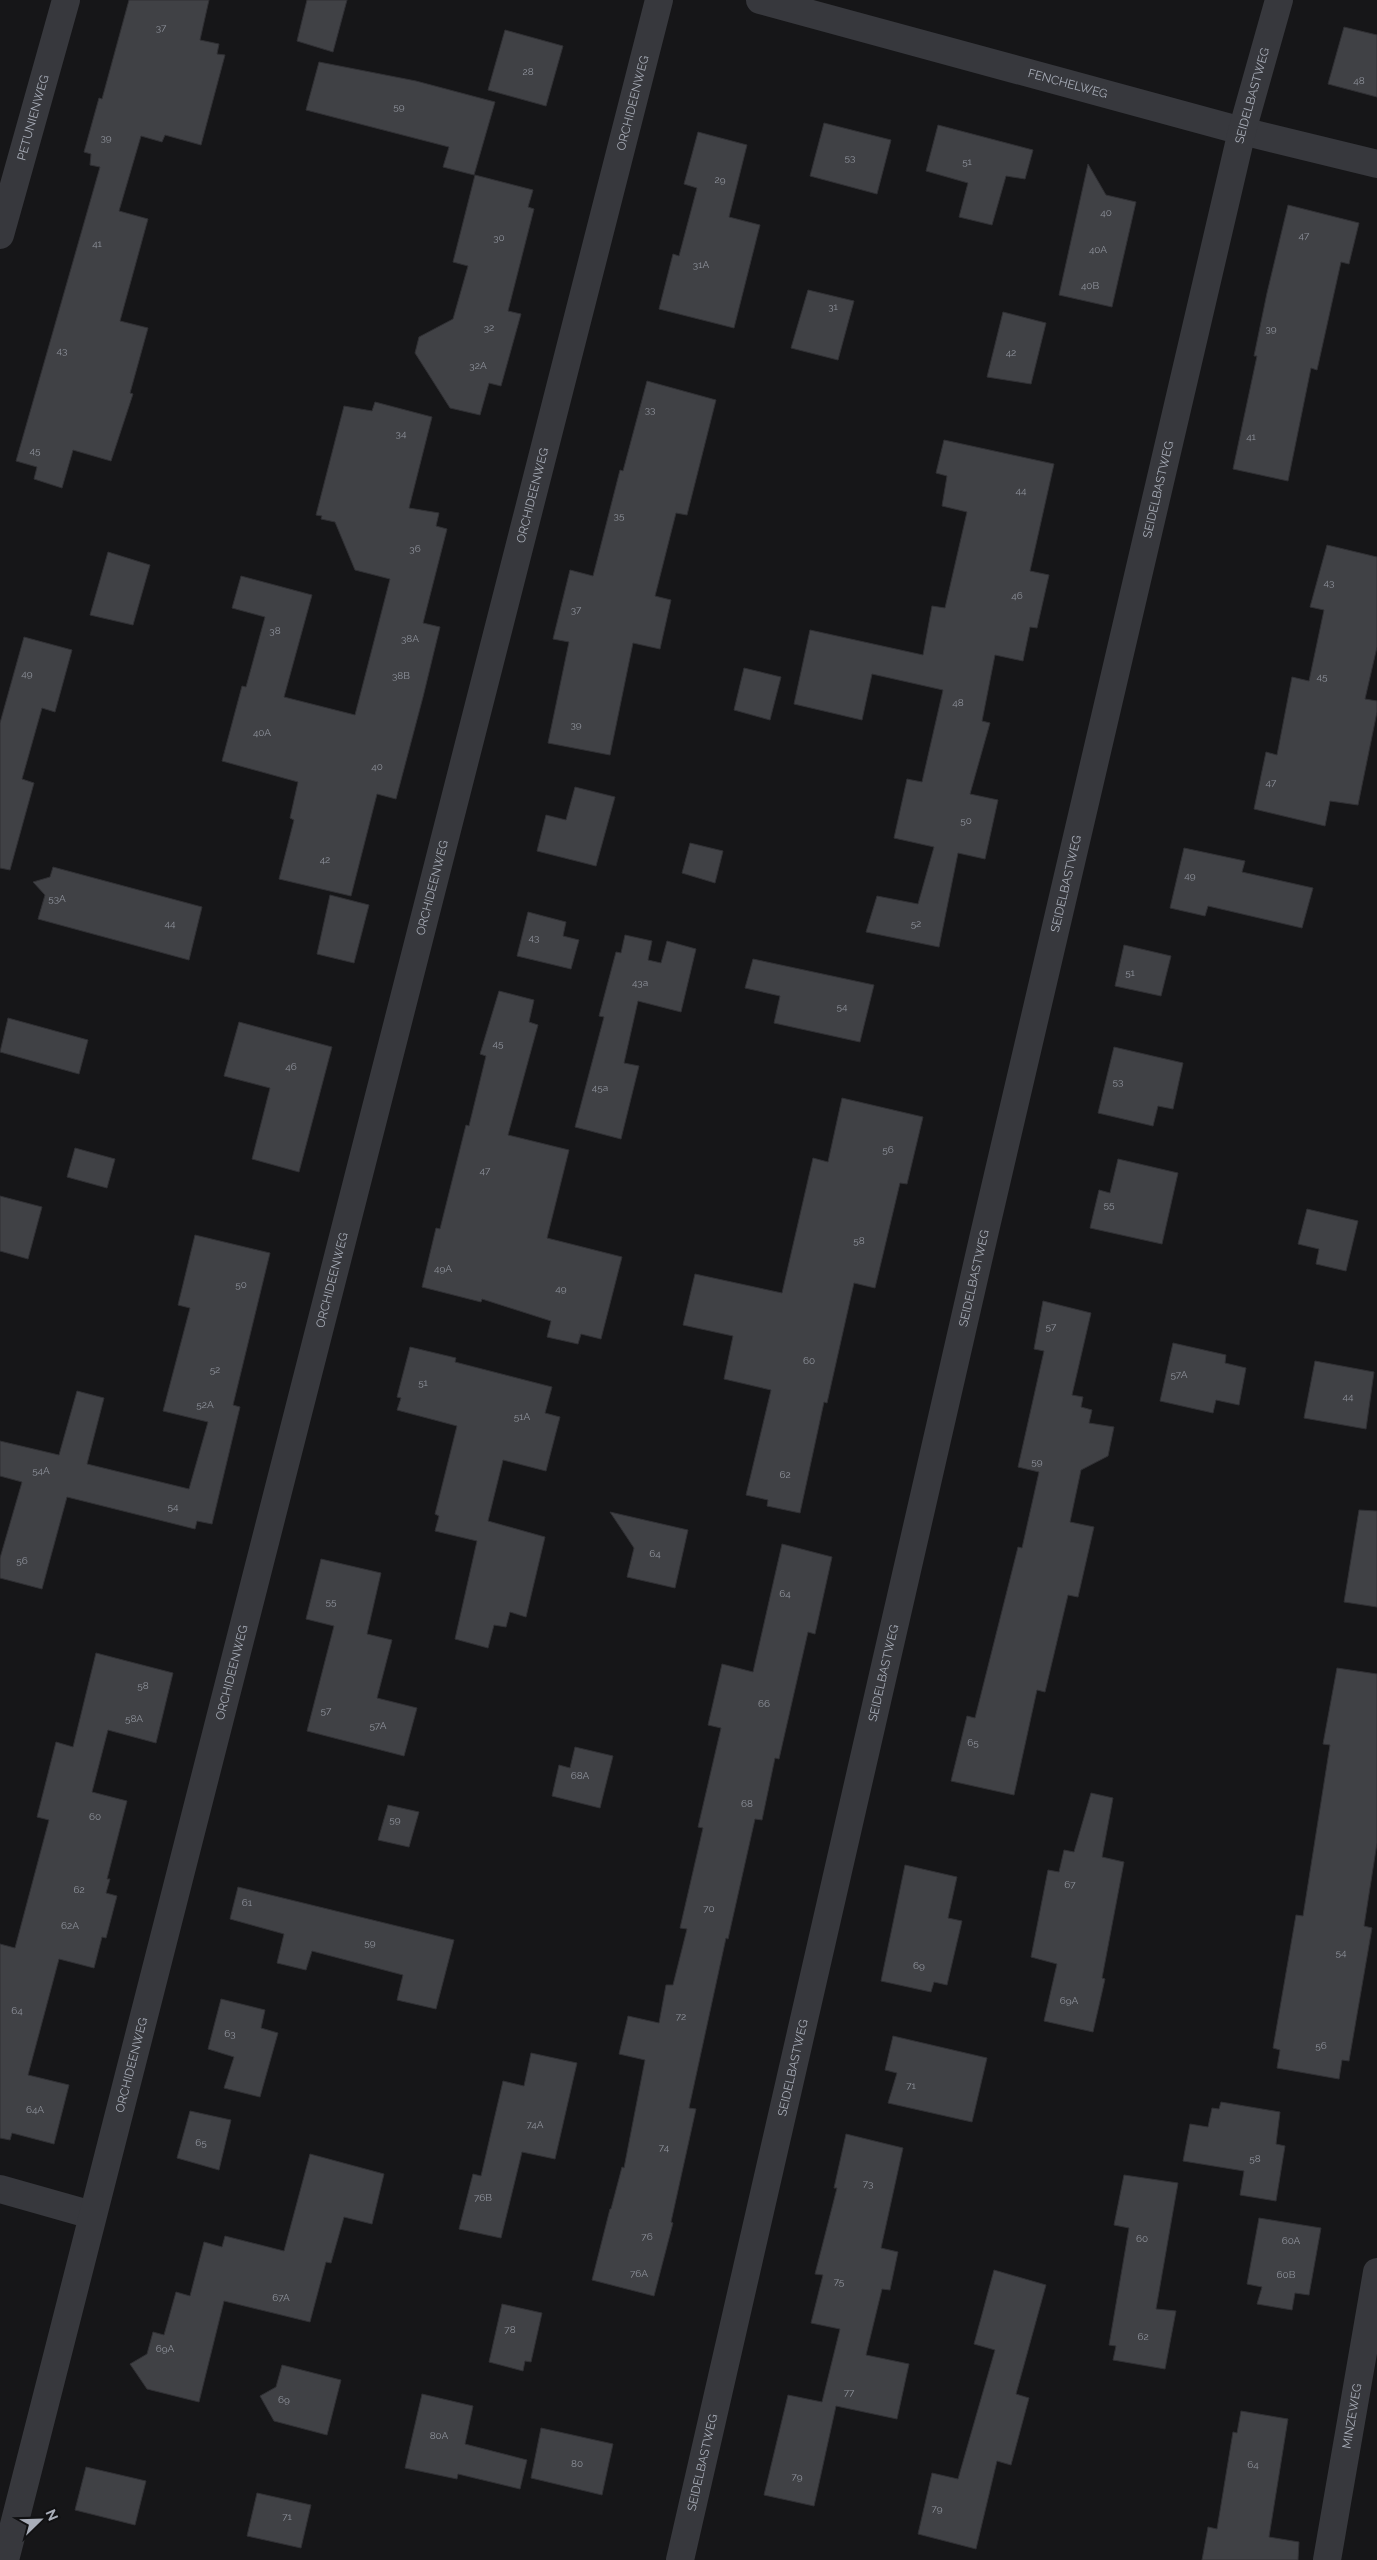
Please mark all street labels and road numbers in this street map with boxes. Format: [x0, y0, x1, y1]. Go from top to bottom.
street label: SEIDELBASTWEG [1232, 46, 1272, 145]
street label: ORCHIDEENWEG [614, 54, 652, 152]
street label: FENCHELWEG [1026, 66, 1109, 101]
street label: PETUNIENWEG [14, 73, 52, 162]
street label: SEIDELBASTWEG [1140, 440, 1176, 539]
street label: ORCHIDEENWEG [514, 446, 551, 544]
street label: SEIDELBASTWEG [1048, 834, 1084, 934]
street label: ORCHIDEENWEG [413, 839, 451, 937]
street label: SEIDELBASTWEG [956, 1228, 992, 1328]
street label: ORCHIDEENWEG [313, 1231, 351, 1329]
street label: ORCHIDEENWEG [213, 1623, 251, 1722]
street label: SEIDELBASTWEG [866, 1623, 901, 1723]
street label: ORCHIDEENWEG [113, 2016, 150, 2114]
street label: SEIDELBASTWEG [775, 2018, 811, 2118]
street label: MINZEWEG [1339, 2382, 1365, 2450]
street label: SEIDELBASTWEG [684, 2413, 720, 2512]

